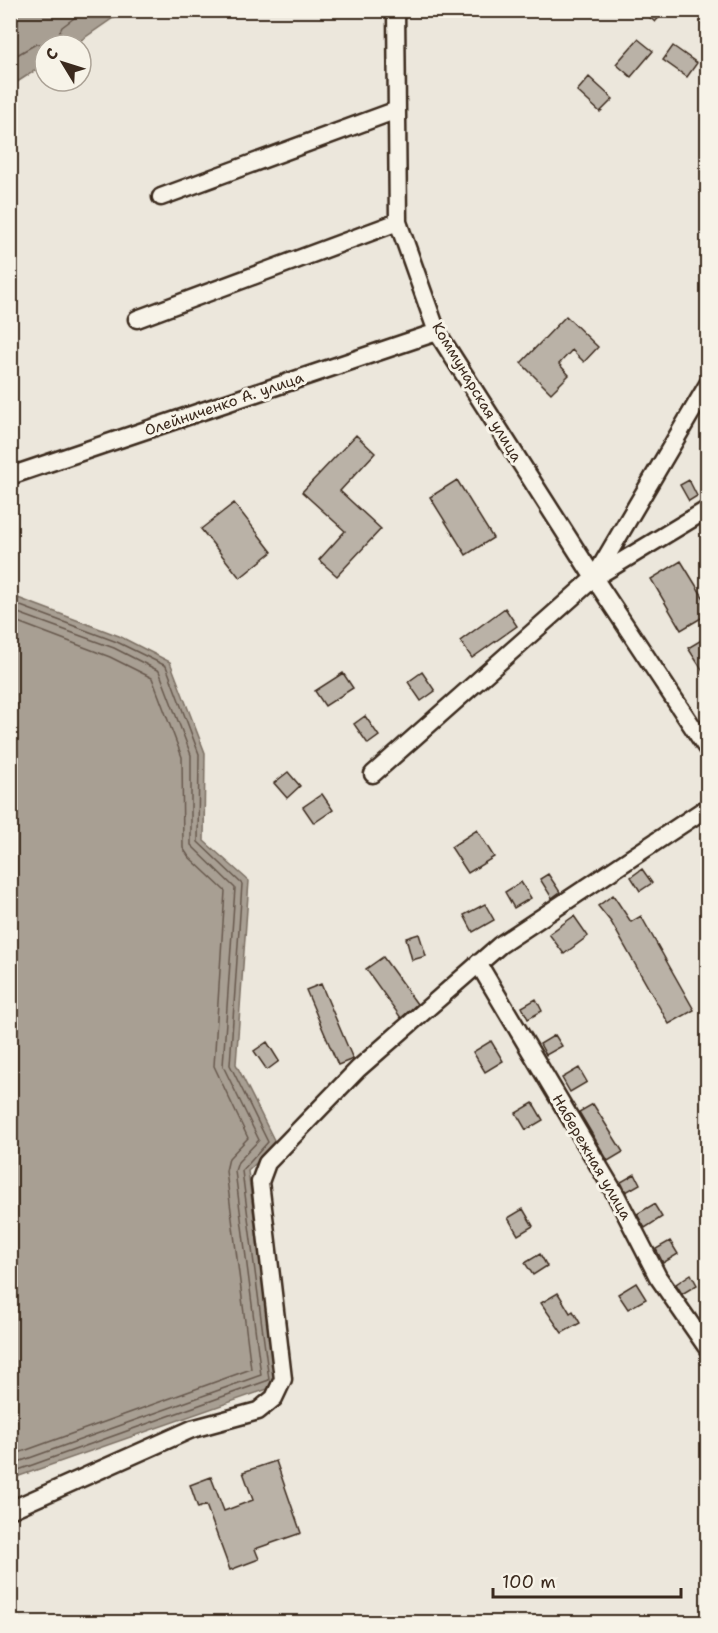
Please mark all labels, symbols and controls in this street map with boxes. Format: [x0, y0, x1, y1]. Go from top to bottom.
north arrow [33, 33, 93, 93]
text: С [40, 44, 63, 64]
street label: Коммунарская улица [427, 319, 527, 466]
street label: Олейниченко А. улица [142, 367, 307, 441]
street label: Набережная улица [548, 1090, 637, 1224]
scale bar [493, 1561, 680, 1599]
text: 100 m [502, 1570, 556, 1594]

